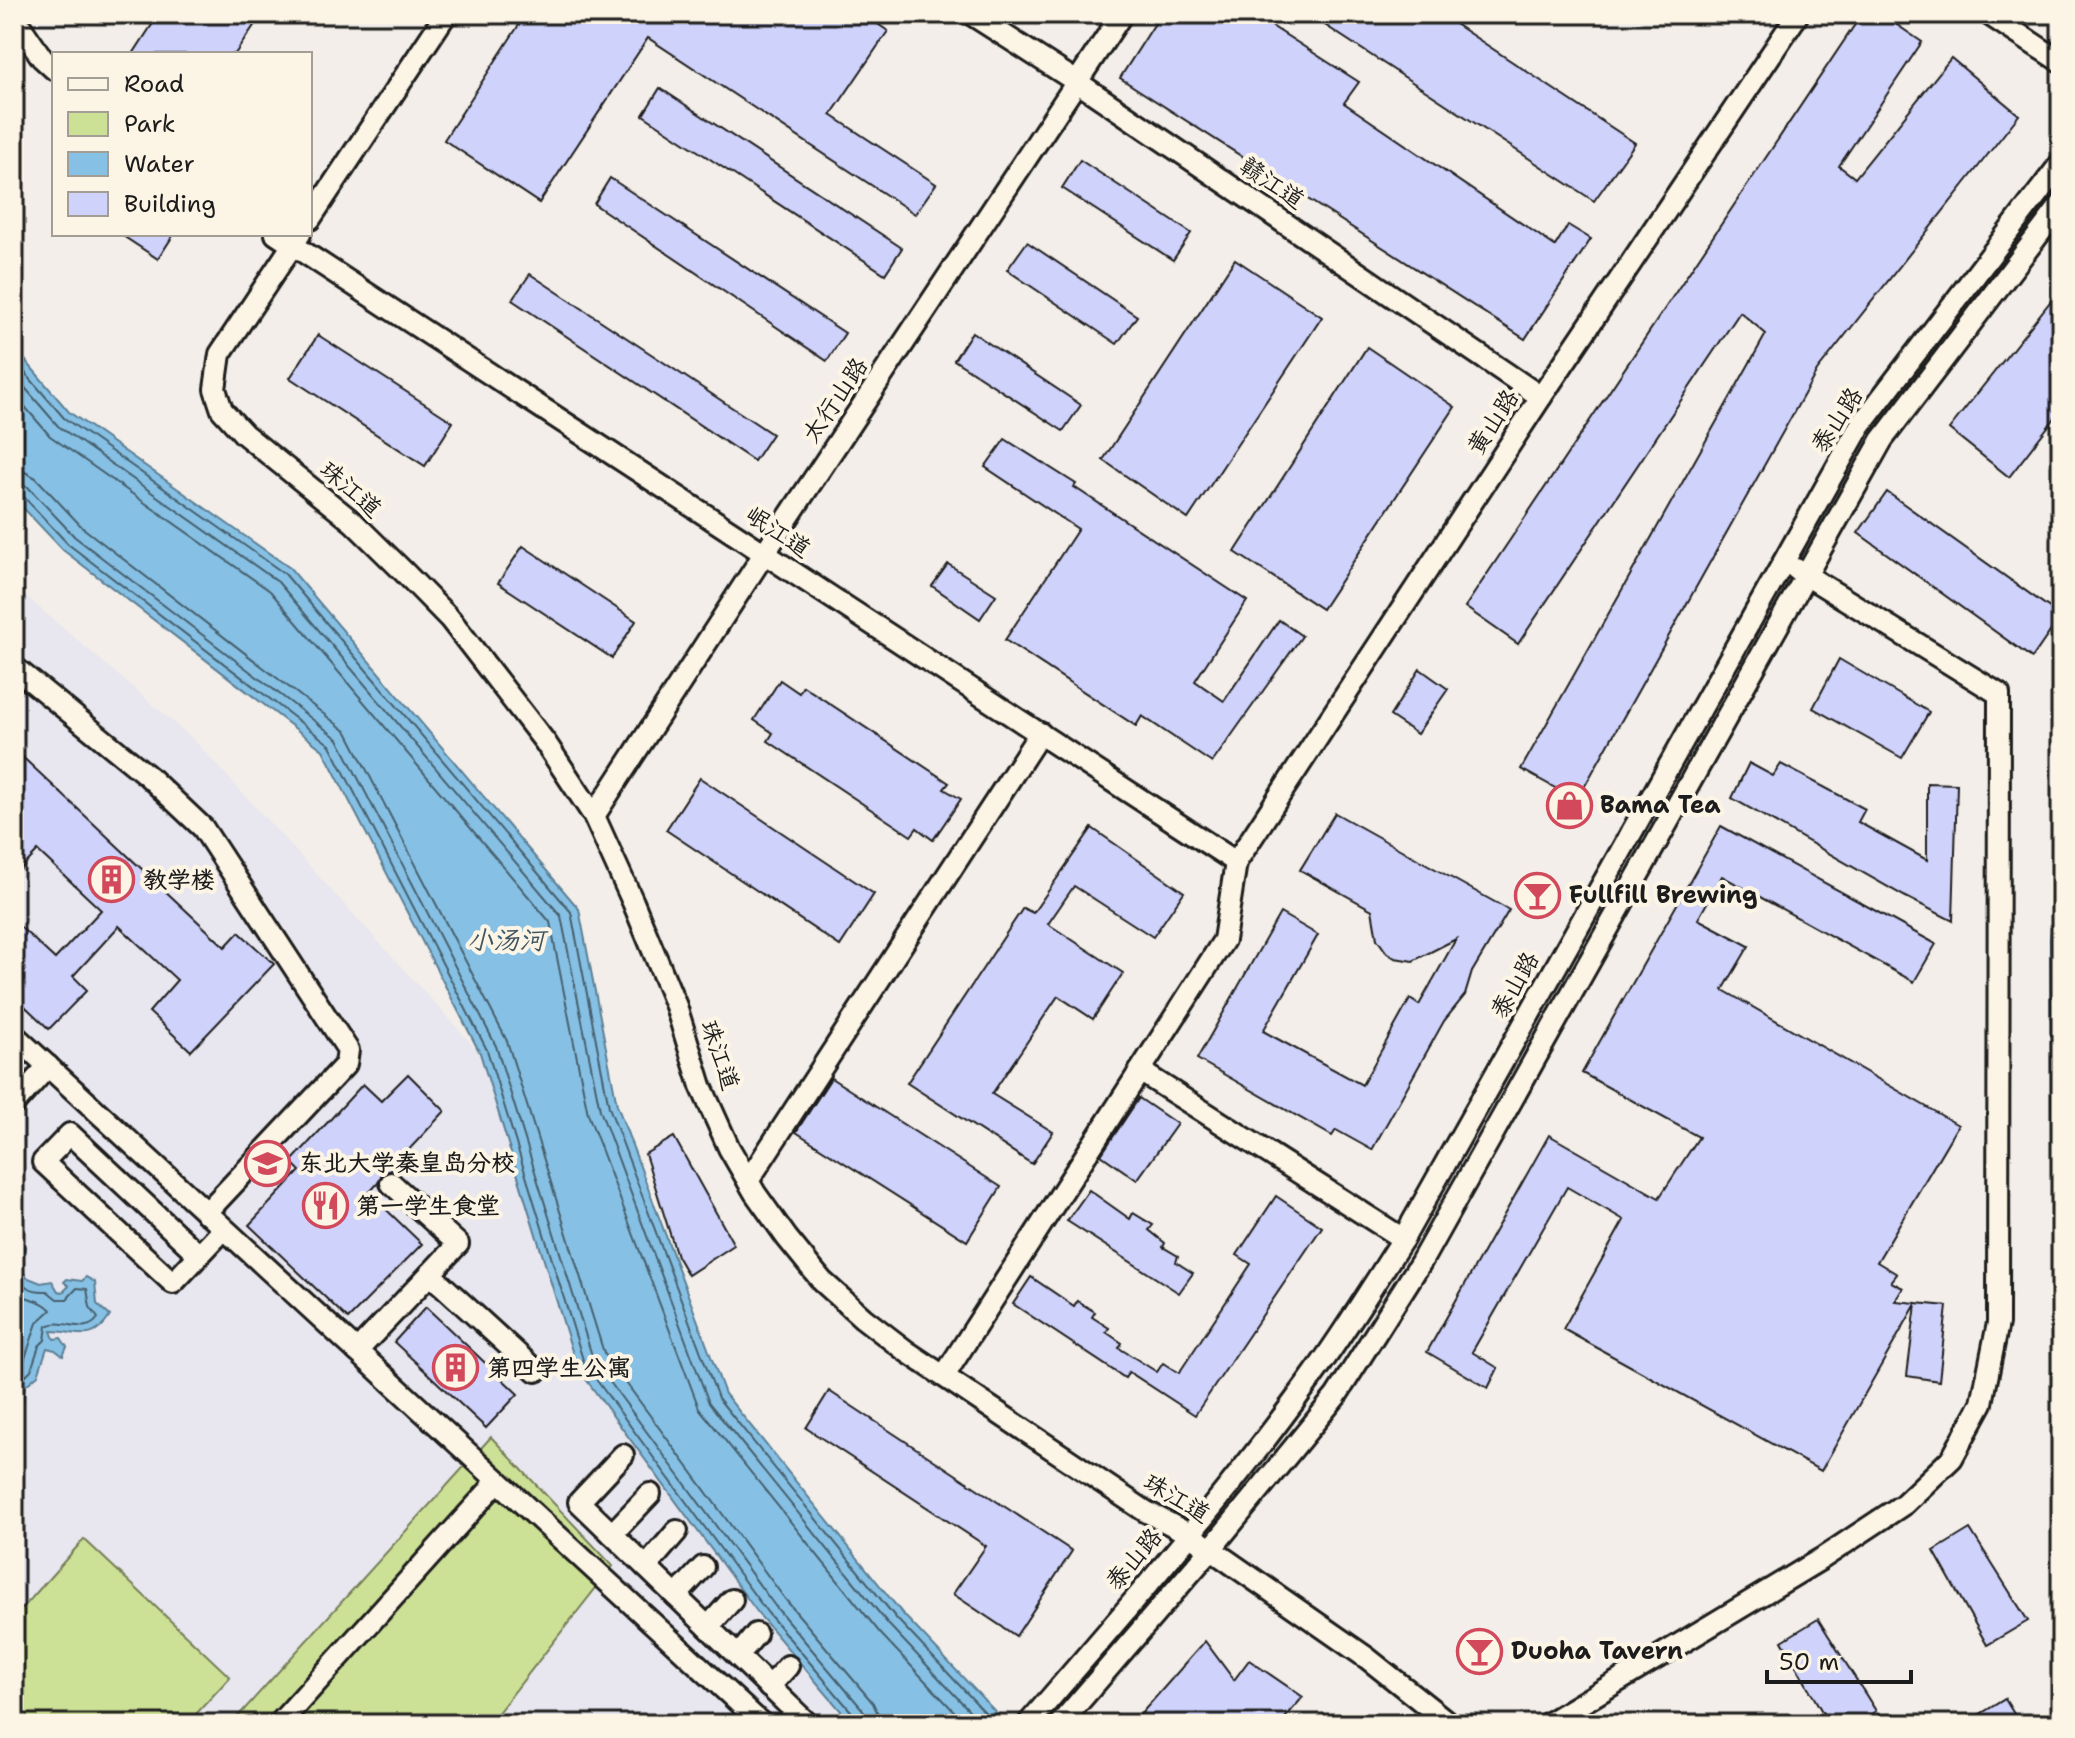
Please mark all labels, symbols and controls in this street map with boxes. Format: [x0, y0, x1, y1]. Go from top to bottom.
legend [52, 52, 312, 236]
text: Road [124, 68, 184, 100]
text: Park [124, 108, 176, 140]
text: Water [124, 148, 195, 180]
street label: 赣江道 [1233, 150, 1311, 216]
text: Building [124, 188, 216, 220]
street label: 太行山路 [795, 351, 875, 449]
street label: 泰山路 [1804, 381, 1870, 459]
street label: 黄山路 [1460, 383, 1526, 461]
street label: 珠江道 [313, 453, 389, 525]
street label: 岷江道 [739, 499, 817, 565]
shop icon: Bama Tea [1545, 781, 1593, 829]
place label: Bama Tea [1600, 789, 1721, 821]
building icon: 教学楼 [88, 856, 136, 904]
place label: 教学楼 [143, 864, 215, 896]
bar icon: Fullfill Brewing [1514, 871, 1562, 919]
place label: Fullfill Brewing [1569, 879, 1758, 911]
water label: 小汤河 [467, 922, 549, 957]
street label: 泰山路 [1484, 946, 1546, 1024]
street label: 珠江道 [693, 1016, 747, 1094]
school or university icon: 东北大学秦皇岛分校 [244, 1139, 292, 1187]
place label: 东北大学秦皇岛分校 [299, 1147, 515, 1179]
restaurant icon: 第一学生食堂 [301, 1182, 349, 1230]
place label: 第一学生食堂 [356, 1190, 500, 1222]
building icon: 第四学生公寓 [432, 1344, 480, 1392]
place label: 第四学生公寓 [487, 1352, 631, 1384]
street label: 珠江道 [1138, 1466, 1216, 1530]
street label: 泰山路 [1099, 1521, 1169, 1597]
bar icon: Duoha Tavern [1456, 1627, 1504, 1675]
scale bar [1767, 1634, 1911, 1684]
place label: Duoha Tavern [1511, 1635, 1683, 1667]
text: 50 m [1779, 1646, 1839, 1678]

